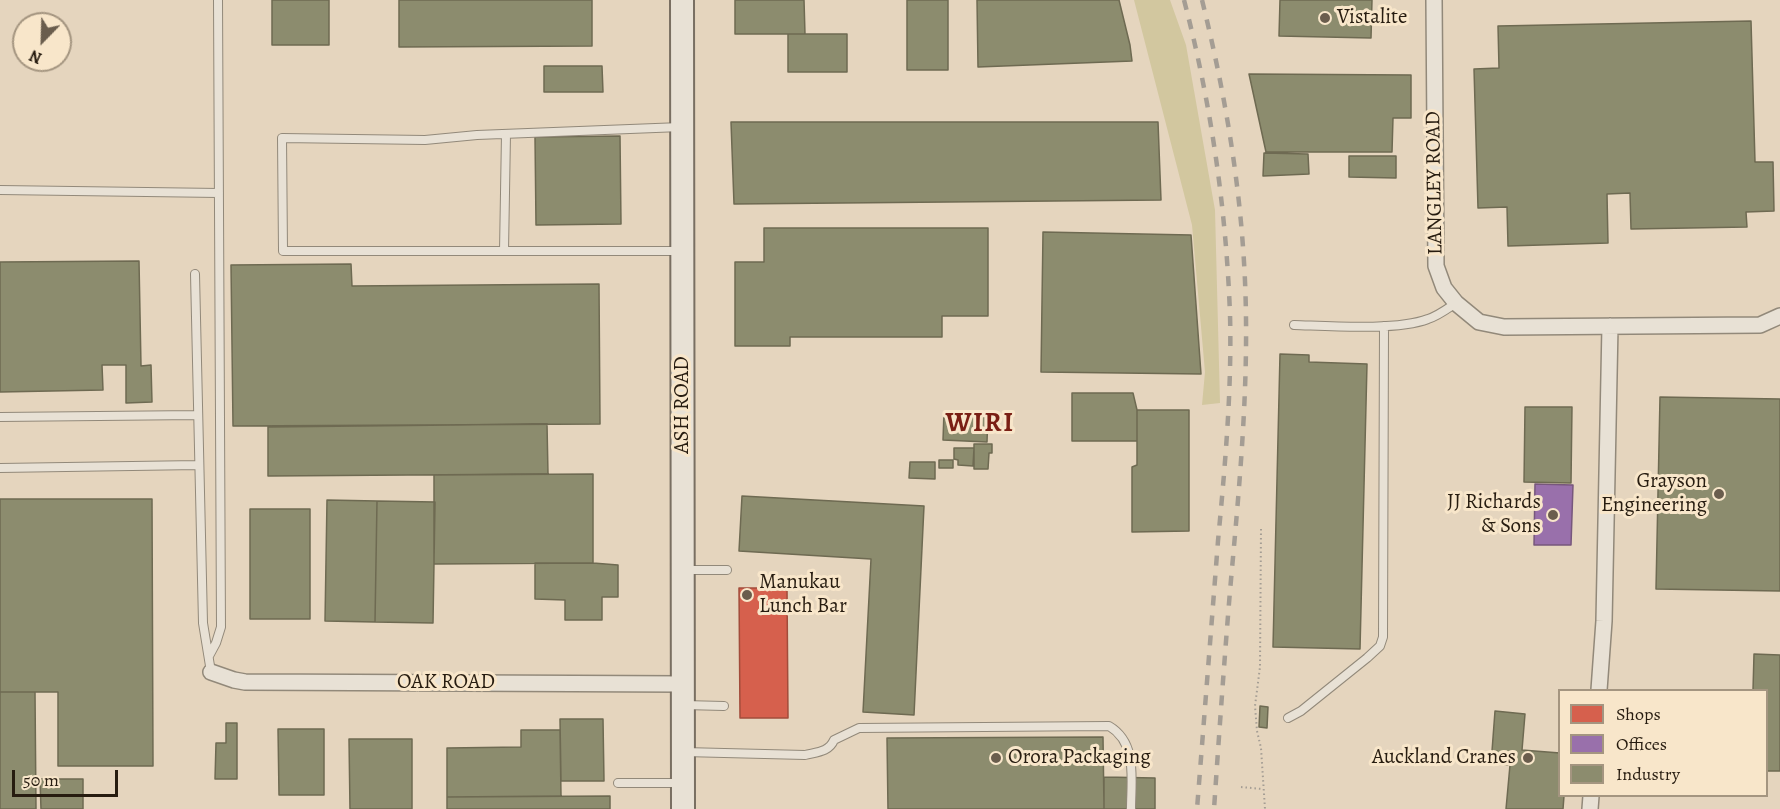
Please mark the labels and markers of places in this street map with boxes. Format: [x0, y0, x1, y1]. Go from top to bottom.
place label: Vistalite [1337, 5, 1407, 31]
marker: Vistalite [1318, 11, 1332, 25]
place label: Grayson Engineering [1601, 469, 1707, 519]
marker: Grayson Engineering [1712, 487, 1726, 501]
place label: JJ Richards & Sons [1447, 490, 1541, 540]
marker: JJ Richards & Sons [1546, 508, 1560, 522]
place label: Manukau Lunch Bar [759, 570, 847, 620]
marker: Manukau Lunch Bar [740, 588, 754, 602]
place label: Orora Packaging [1008, 745, 1151, 771]
place label: Auckland Cranes [1372, 745, 1516, 771]
marker: Orora Packaging [989, 751, 1003, 765]
marker: Auckland Cranes [1521, 751, 1535, 765]

